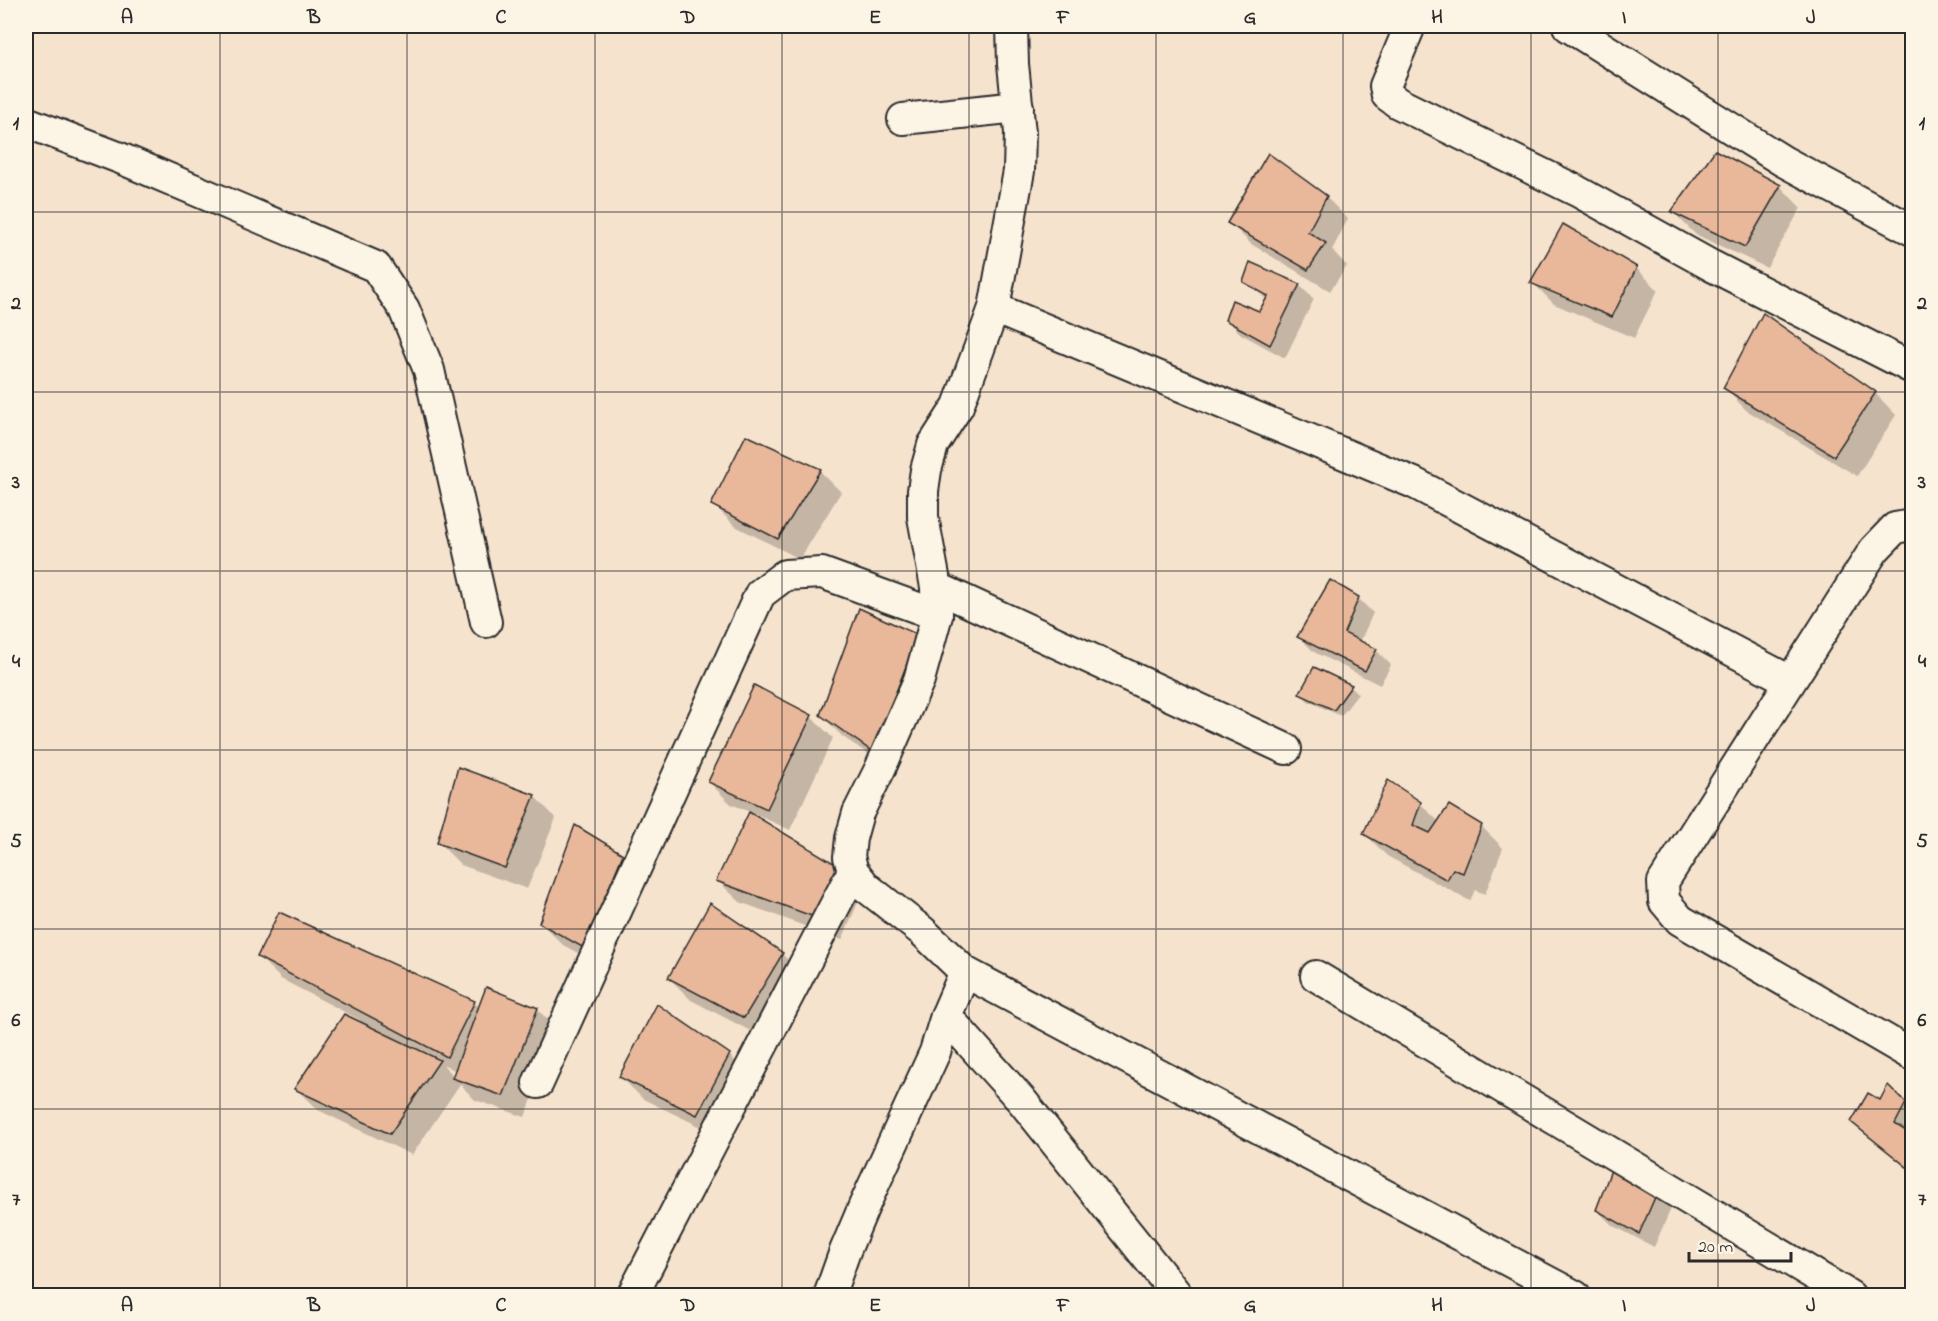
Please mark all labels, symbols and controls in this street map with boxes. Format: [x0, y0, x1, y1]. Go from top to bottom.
text: A [121, 4, 133, 33]
text: B [306, 4, 321, 33]
text: C [496, 4, 507, 33]
text: D [680, 4, 695, 33]
text: E [869, 4, 881, 33]
text: F [1056, 4, 1070, 33]
text: G [1244, 4, 1257, 33]
text: H [1431, 4, 1443, 33]
text: I [1622, 4, 1627, 33]
text: J [1806, 4, 1816, 33]
text: 1 [13, 110, 20, 139]
text: 1 [1919, 110, 1926, 139]
text: 2 [10, 290, 21, 319]
text: 2 [1916, 290, 1927, 319]
text: 3 [11, 469, 20, 498]
text: 3 [1917, 469, 1926, 498]
text: 4 [12, 648, 21, 677]
text: 4 [1918, 648, 1927, 677]
text: 5 [10, 828, 22, 857]
text: 5 [1916, 828, 1928, 857]
text: 6 [12, 1007, 21, 1036]
text: 6 [1918, 1007, 1927, 1036]
text: 7 [12, 1186, 21, 1215]
text: 7 [1918, 1186, 1927, 1215]
scale bar [1689, 1225, 1791, 1263]
text: 20 m [1698, 1235, 1733, 1261]
text: A [121, 1292, 133, 1321]
text: B [306, 1292, 321, 1321]
text: C [496, 1292, 507, 1321]
text: D [680, 1292, 695, 1321]
text: E [869, 1292, 881, 1321]
text: F [1056, 1292, 1070, 1321]
text: G [1244, 1292, 1257, 1321]
text: H [1431, 1292, 1443, 1321]
text: I [1622, 1292, 1627, 1321]
text: J [1806, 1292, 1816, 1321]

